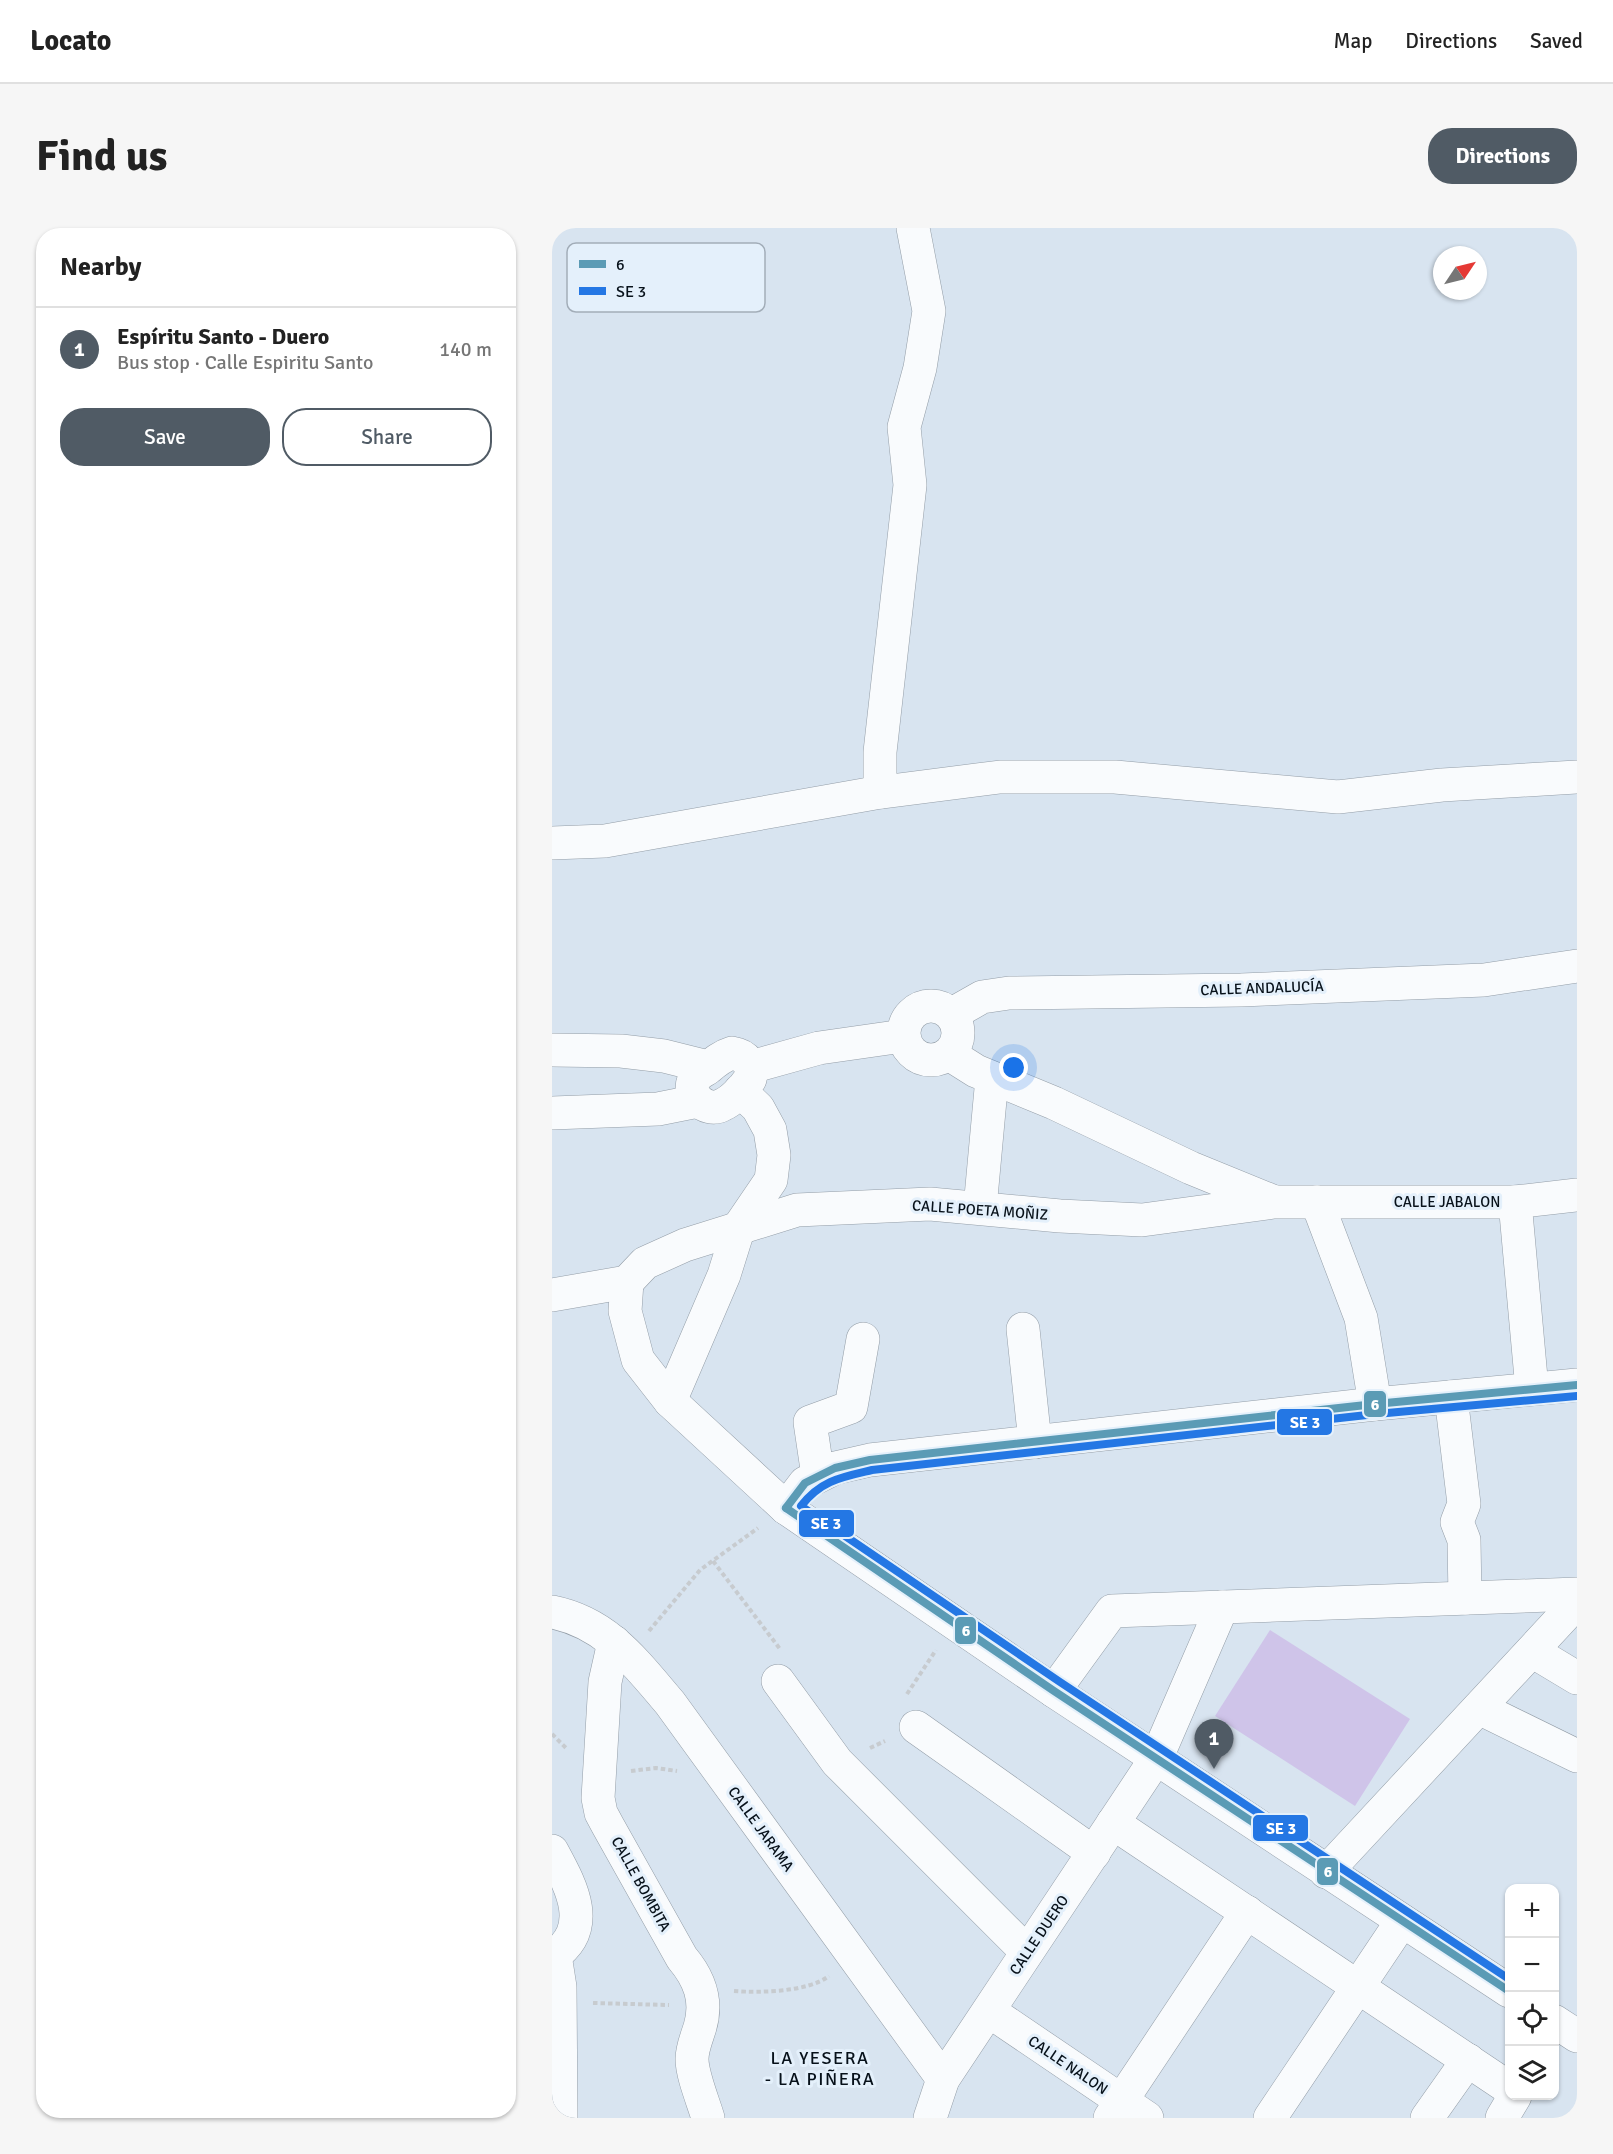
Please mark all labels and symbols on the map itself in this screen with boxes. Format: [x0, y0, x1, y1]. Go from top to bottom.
legend [567, 243, 765, 312]
north arrow [1433, 246, 1487, 300]
text: 6 [616, 255, 625, 275]
text: SE 3 [616, 282, 646, 302]
street label: CALLE ANDALUCÍA [1200, 976, 1324, 999]
your location [999, 1053, 1028, 1082]
street label: CALLE JABALON [1394, 1193, 1500, 1211]
street label: CALLE POETA MOÑIZ [911, 1195, 1049, 1224]
line badge: 6 [1363, 1390, 1387, 1418]
text: 6 [1371, 1395, 1380, 1415]
line badge: SE 3 [1276, 1408, 1333, 1436]
text: SE 3 [1290, 1413, 1320, 1433]
line badge: SE 3 [798, 1509, 855, 1538]
text: SE 3 [811, 1514, 841, 1534]
line badge: 6 [954, 1616, 977, 1645]
text: 6 [962, 1621, 971, 1641]
pin: 1 [1194, 1720, 1234, 1769]
street label: CALLE JARAMA [724, 1783, 798, 1875]
line badge: SE 3 [1252, 1814, 1309, 1842]
text: SE 3 [1266, 1819, 1296, 1839]
street label: CALLE BOMBITA [608, 1834, 674, 1934]
line badge: 6 [1316, 1857, 1339, 1886]
text: 6 [1324, 1862, 1333, 1882]
street label: CALLE DUERO [1006, 1892, 1072, 1978]
street label: CALLE NALON [1025, 2032, 1111, 2098]
district label: LA YESERA - LA PIÑERA [765, 2047, 875, 2090]

